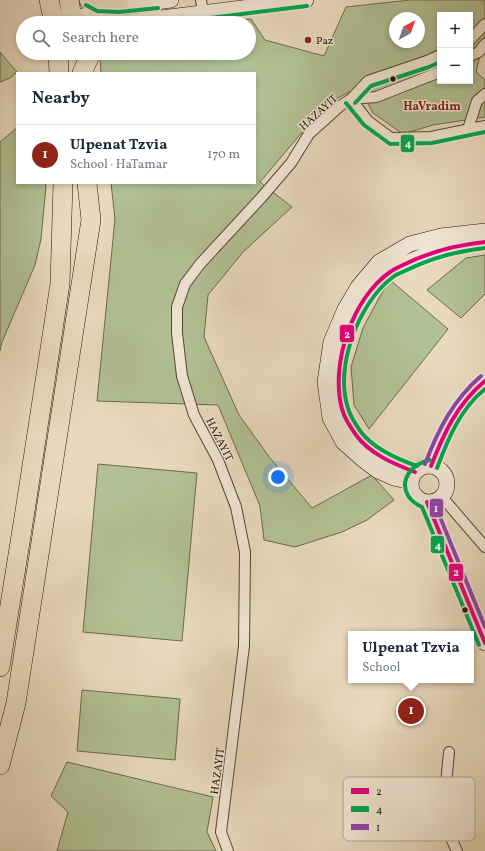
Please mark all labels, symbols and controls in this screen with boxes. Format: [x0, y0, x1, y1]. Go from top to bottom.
north arrow [389, 12, 425, 48]
map controls [437, 12, 473, 84]
button: + [437, 12, 473, 48]
search box [16, 16, 256, 60]
icon: search [30, 27, 52, 49]
text: Search here [62, 28, 139, 49]
place label: Paz [316, 34, 334, 49]
marker: Paz [303, 35, 313, 45]
button: − [437, 48, 473, 84]
unlabelled marker [388, 74, 398, 84]
text: Nearby [32, 87, 90, 110]
street label: HAZAYIT [297, 92, 342, 134]
district label: HaVradim [403, 99, 461, 115]
line badge: 4 [400, 134, 415, 153]
text: Ulpenat Tzvia [70, 135, 167, 156]
text: 4 [405, 137, 412, 152]
text: 1 [42, 146, 48, 164]
text: 170 m [207, 146, 240, 164]
text: School · HaTamar [70, 156, 168, 174]
line badge: 2 [339, 324, 355, 343]
text: 2 [344, 328, 350, 343]
street label: HAZAYIT [201, 415, 236, 464]
your location [268, 467, 288, 487]
line badge: 1 [429, 498, 444, 518]
text: 1 [434, 502, 438, 517]
line badge: 4 [430, 535, 445, 554]
text: 4 [435, 539, 442, 554]
line badge: 2 [448, 563, 464, 582]
text: 2 [453, 566, 459, 581]
unlabelled marker [460, 605, 470, 615]
popup [348, 631, 474, 683]
text: Ulpenat Tzvia [362, 638, 460, 659]
text: School [362, 659, 400, 677]
pin: 1 [398, 696, 424, 726]
street label: HAZAYIT [208, 746, 229, 795]
legend [343, 777, 475, 841]
text: 2 [376, 785, 382, 800]
text: 4 [376, 803, 383, 818]
text: 1 [376, 821, 380, 836]

